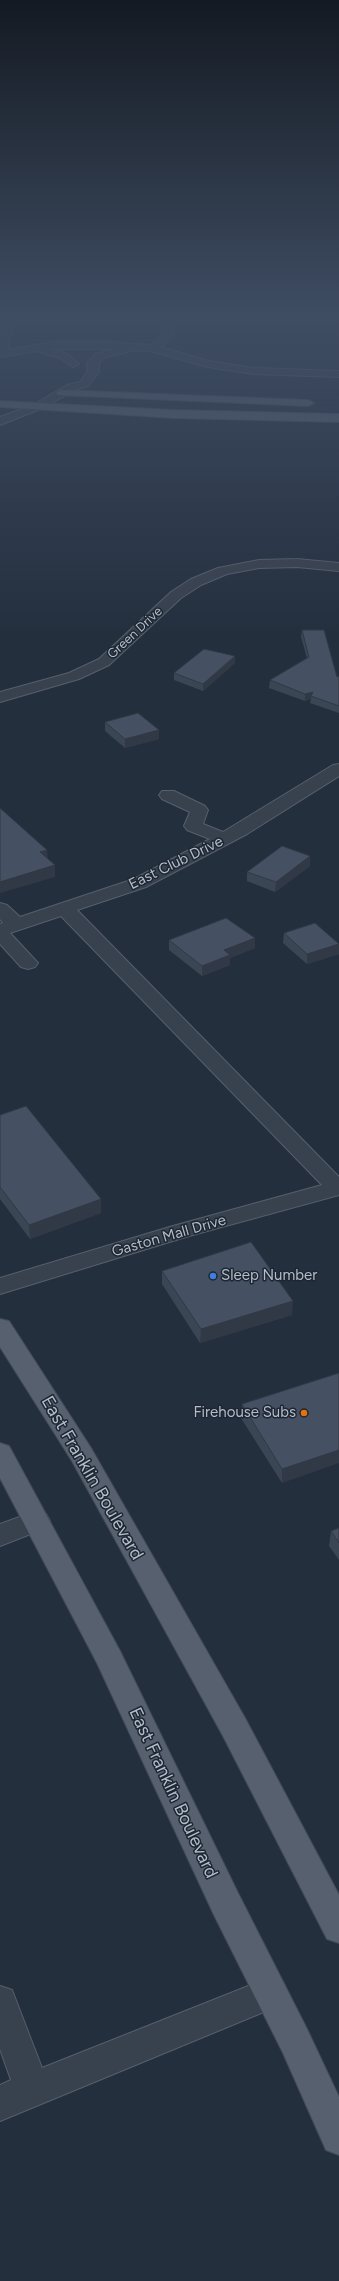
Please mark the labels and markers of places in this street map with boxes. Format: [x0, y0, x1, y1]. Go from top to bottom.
place label: Sleep Number [221, 1267, 317, 1285]
marker: Sleep Number [208, 1271, 218, 1281]
place label: Firehouse Subs [193, 1404, 296, 1422]
marker: Firehouse Subs [299, 1408, 309, 1418]

